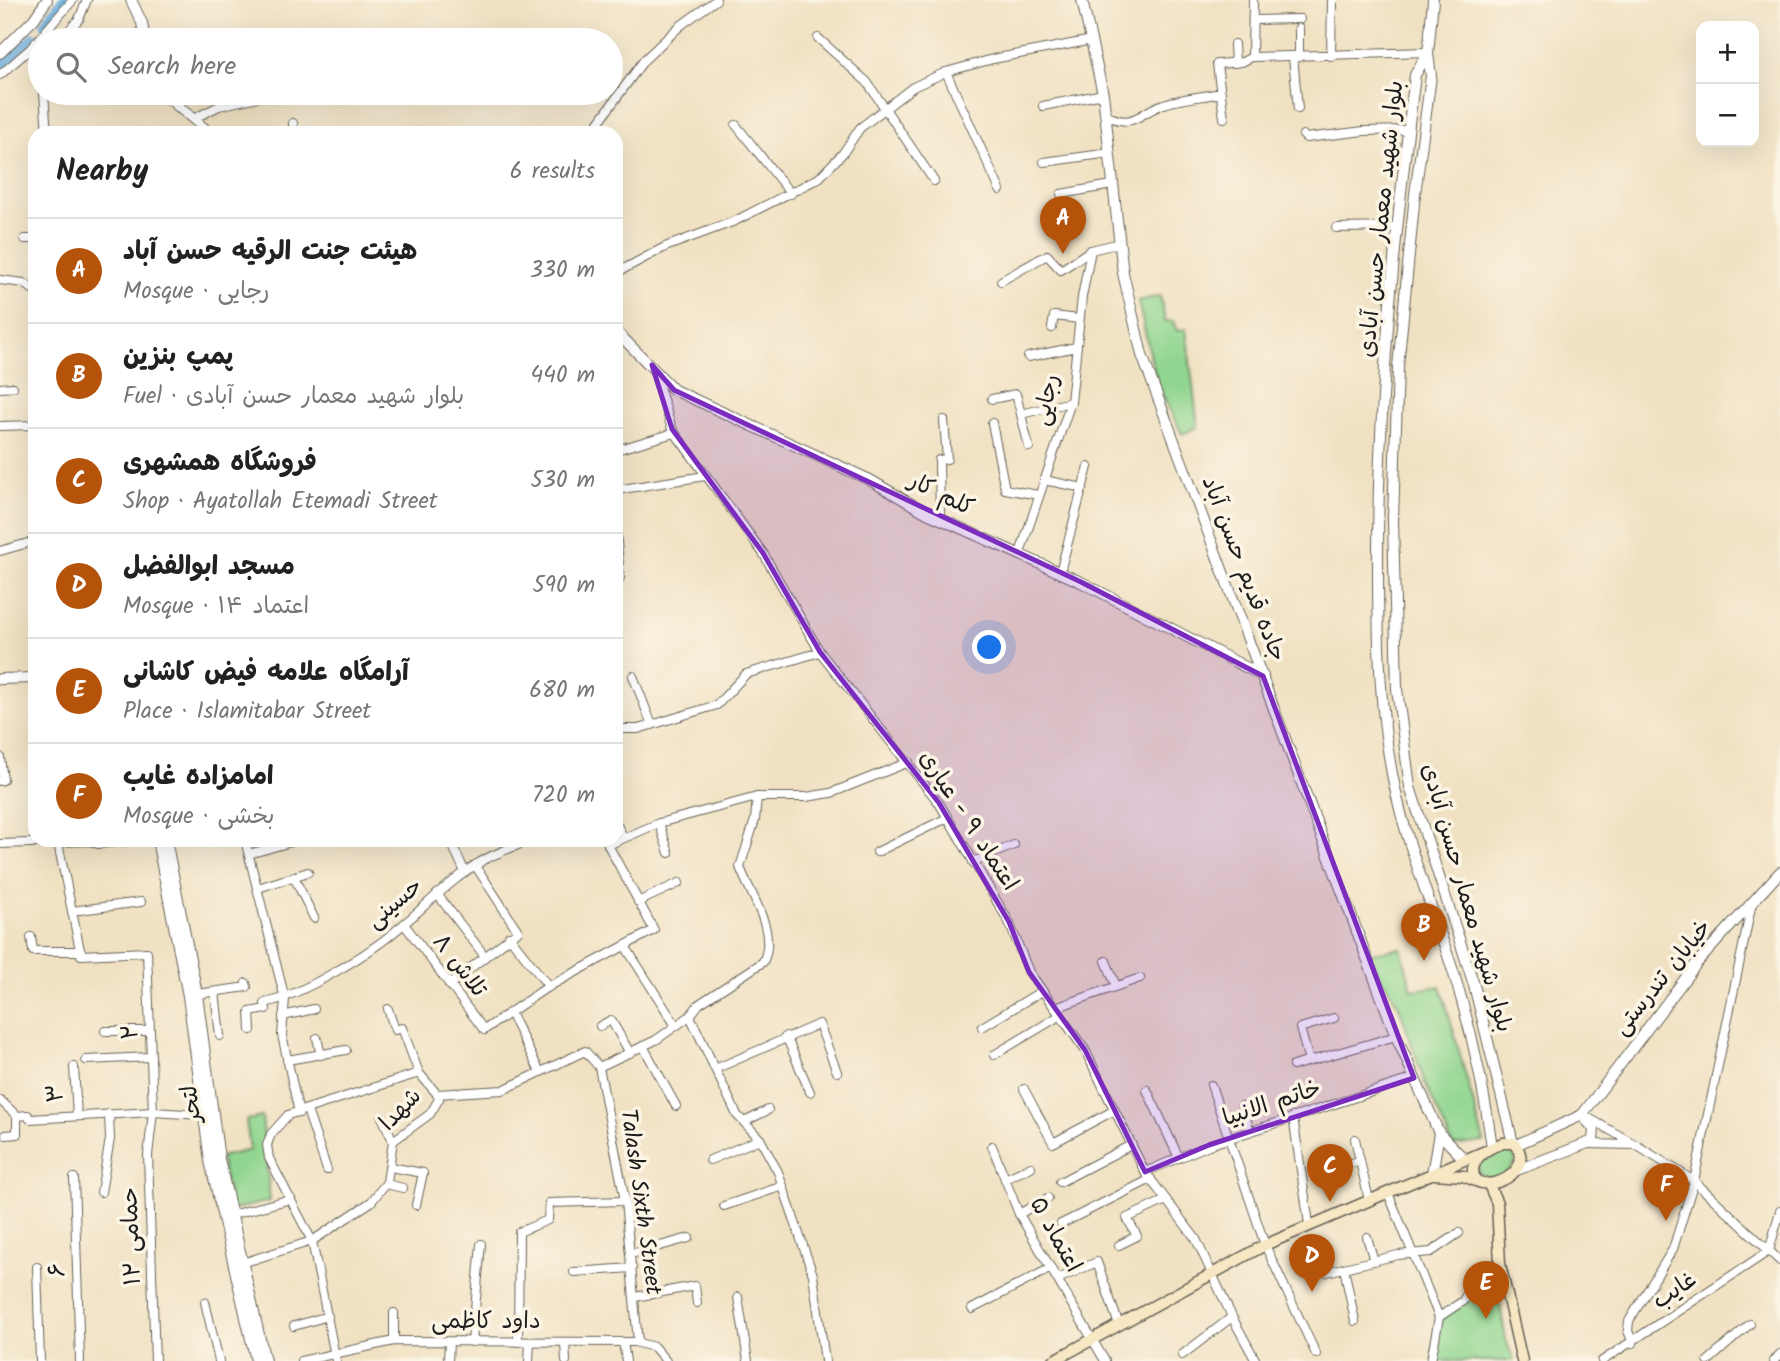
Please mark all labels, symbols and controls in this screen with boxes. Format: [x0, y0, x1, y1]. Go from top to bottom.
map controls [1696, 21, 1759, 147]
button: + [1696, 21, 1759, 84]
search box [28, 28, 623, 105]
text: Search here [108, 46, 236, 88]
icon: search [52, 48, 90, 86]
street label: بلوار شهید معمار حسن آبادی [1350, 79, 1414, 359]
button: − [1696, 84, 1759, 147]
text: Nearby [56, 148, 148, 196]
text: 6 results [510, 154, 595, 190]
pin: A [1040, 196, 1086, 254]
text: هیئت جنت الرقیه حسن آباد [123, 231, 417, 273]
text: A [72, 253, 86, 289]
text: 330 m [530, 253, 595, 289]
text: Mosque · رجایی [123, 274, 270, 310]
text: پمپ بنزین [123, 336, 233, 378]
text: B [72, 358, 86, 394]
text: 440 m [531, 358, 595, 394]
street label: رجایی [1024, 371, 1070, 429]
text: Fuel · بلوار شهید معمار حسن آبادی [123, 379, 464, 415]
text: فروشگاه همشهری [123, 442, 317, 484]
text: C [72, 463, 86, 499]
text: 530 m [530, 463, 595, 499]
street label: کلم کار [900, 463, 980, 526]
street label: جاده قدیم حسن آباد [1191, 471, 1295, 667]
text: Shop · Ayatollah Etemadi Street [123, 484, 438, 520]
text: مسجد ابوالفضل [123, 546, 295, 588]
text: D [71, 568, 87, 604]
text: 590 m [532, 568, 595, 604]
text: Mosque · اعتماد ۱۴ [123, 589, 309, 625]
your location [972, 630, 1006, 664]
text: آرامگاه علامه فیض کاشانی [123, 652, 409, 694]
text: E [73, 673, 85, 709]
text: 680 m [529, 673, 595, 709]
text: Place · Islamitabar Street [123, 694, 371, 730]
street label: اعتماد ۹ - عیاری [909, 744, 1027, 898]
text: امامزاده غایب [123, 756, 274, 798]
street label: بلوار شهید معمار حسن آبادی [1410, 759, 1522, 1037]
text: F [73, 778, 85, 814]
text: 720 m [532, 778, 595, 814]
text: Mosque · بخشی [123, 799, 274, 835]
street label: حسینی [359, 869, 431, 939]
pin: B [1401, 903, 1447, 961]
street label: خیابان تندرستی [1605, 912, 1721, 1044]
street label: تلاش ۸ [423, 926, 496, 1006]
street label: ۲ [113, 1024, 149, 1040]
street label: خاتم الانبیا [1218, 1071, 1326, 1137]
street label: شهدا [371, 1080, 431, 1140]
street label: ۳ [37, 1082, 75, 1104]
street label: لتحر [172, 1083, 212, 1127]
street label: Talash Sixth Street [609, 1107, 671, 1298]
pin: C [1307, 1144, 1353, 1202]
pin: F [1643, 1163, 1689, 1221]
street label: حمامی ۱۲ [112, 1188, 152, 1286]
street label: اعتماد ۵ [1019, 1190, 1091, 1280]
pin: D [1289, 1234, 1335, 1292]
pin: E [1463, 1261, 1509, 1319]
street label: ۶ [40, 1262, 76, 1278]
street label: غایب [1645, 1263, 1705, 1319]
street label: داود کاظمی [431, 1304, 541, 1340]

